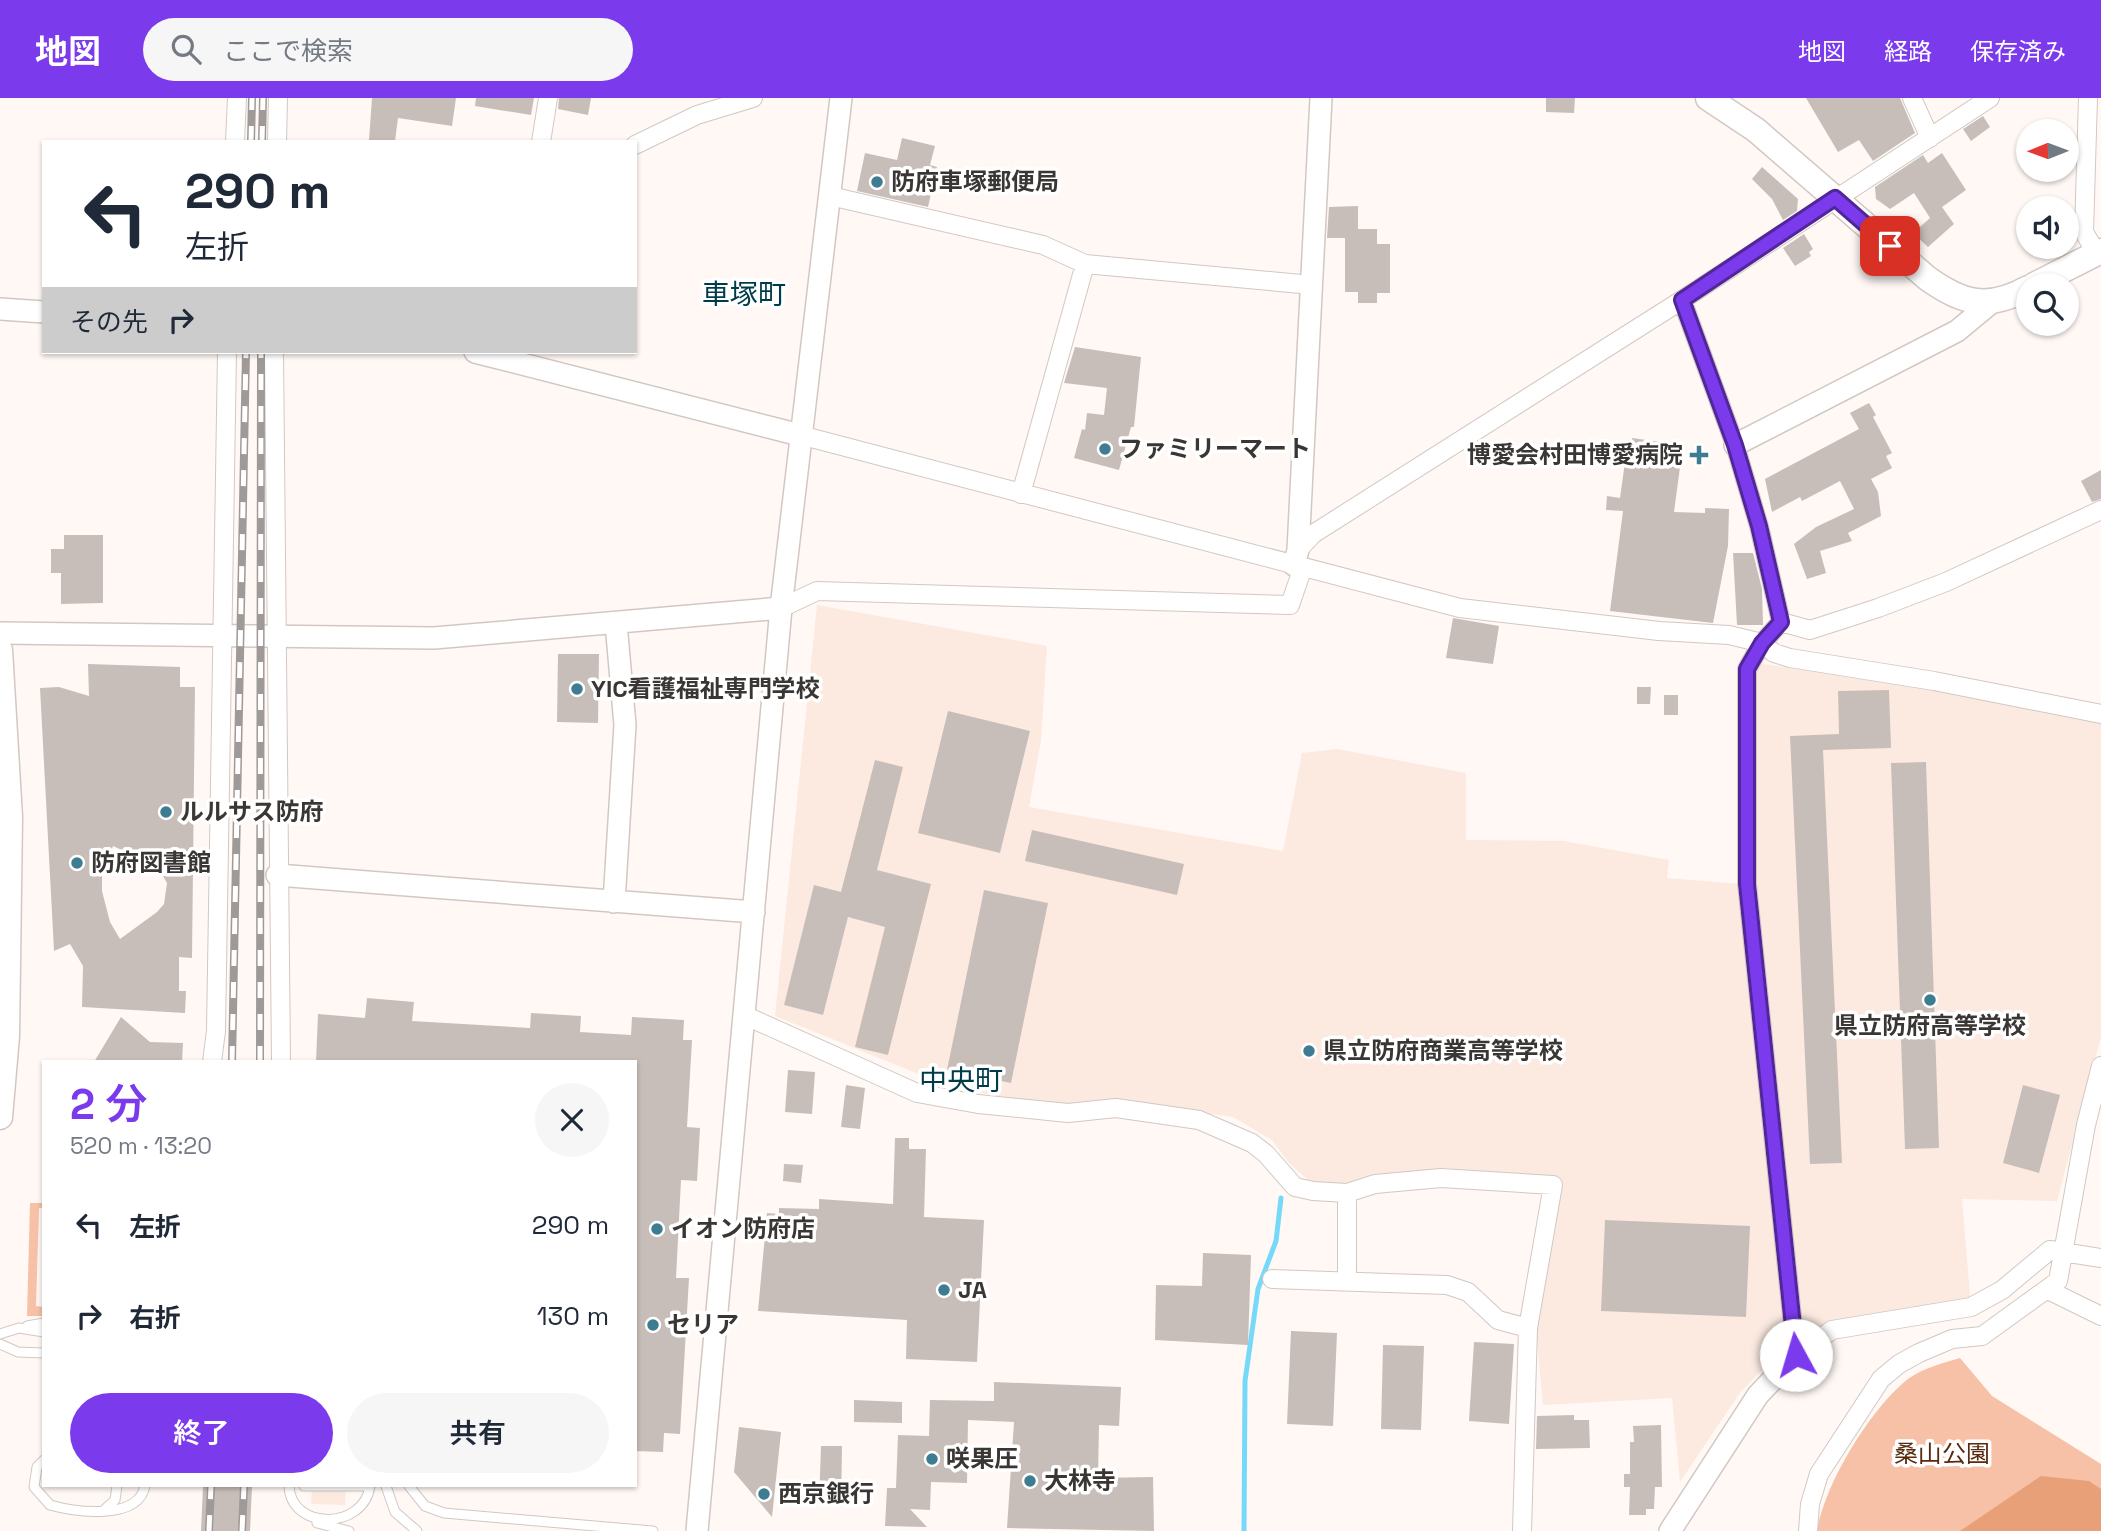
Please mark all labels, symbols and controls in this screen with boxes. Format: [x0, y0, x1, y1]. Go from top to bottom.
search box [143, 18, 633, 81]
icon: search [167, 30, 205, 68]
text: 地図 [35, 31, 101, 73]
text: ここで検索 [223, 34, 353, 68]
text: 地図 [1798, 36, 1846, 67]
text: 経路 [1884, 36, 1932, 67]
text: 保存済み [1970, 36, 2066, 67]
north arrow [2016, 119, 2079, 182]
map controls [2016, 119, 2079, 336]
text: 290 m [185, 160, 330, 222]
place label: 防府車塚郵便局 [891, 166, 1059, 197]
icon: left [70, 168, 161, 259]
marker: 防府車塚郵便局 [869, 174, 885, 190]
button: sound [2016, 196, 2079, 259]
pin [1860, 216, 1920, 276]
text: 左折 [185, 227, 249, 267]
icon: arrive [1871, 227, 1909, 265]
button: search [2016, 273, 2079, 336]
district label: 車塚町 [702, 276, 786, 312]
icon: right [162, 301, 200, 339]
text: その先 [70, 305, 148, 339]
place label: ファミリーマート [1119, 433, 1311, 464]
place label: 博愛会村田博愛病院 [1467, 439, 1683, 470]
marker: ファミリーマート [1097, 441, 1113, 457]
marker: 博愛会村田博愛病院 [1689, 445, 1709, 465]
place label: YIC看護福祉専門学校 [591, 673, 820, 704]
marker: YIC看護福祉専門学校 [569, 681, 585, 697]
place label: ルルサス防府 [180, 796, 324, 827]
marker: ルルサス防府 [158, 804, 174, 820]
place label: 防府図書館 [91, 847, 211, 878]
marker: 防府図書館 [69, 855, 85, 871]
marker: 県立防府高等学校 [1922, 992, 1938, 1008]
place label: 県立防府高等学校 [1834, 1010, 2026, 1041]
place label: 県立防府商業高等学校 [1323, 1035, 1563, 1066]
marker: 県立防府商業高等学校 [1301, 1043, 1317, 1059]
district label: 中央町 [919, 1062, 1003, 1098]
text: 2 分 [70, 1078, 148, 1131]
button: close [535, 1083, 609, 1157]
text: 520 m · 13:20 [70, 1131, 212, 1161]
icon: left [70, 1206, 108, 1244]
text: 290 m [532, 1208, 609, 1242]
text: 左折 [129, 1210, 181, 1244]
place label: イオン防府店 [671, 1213, 815, 1244]
marker: イオン防府店 [649, 1221, 665, 1237]
place label: JA [958, 1274, 987, 1305]
marker: JA [936, 1282, 952, 1298]
icon: right [70, 1297, 108, 1335]
text: 130 m [537, 1299, 609, 1333]
text: 右折 [129, 1301, 181, 1335]
place label: セリア [667, 1309, 739, 1340]
marker: セリア [645, 1317, 661, 1333]
position arrow [1759, 1318, 1833, 1392]
button: 終了 [70, 1393, 333, 1473]
button: 共有 [347, 1393, 609, 1473]
park label: 桑山公園 [1894, 1438, 1990, 1469]
place label: 咲果圧 [946, 1443, 1018, 1474]
marker: 咲果圧 [924, 1451, 940, 1467]
place label: 大林寺 [1044, 1465, 1116, 1496]
marker: 大林寺 [1022, 1473, 1038, 1489]
place label: 西京銀行 [778, 1478, 874, 1509]
marker: 西京銀行 [756, 1486, 772, 1502]

